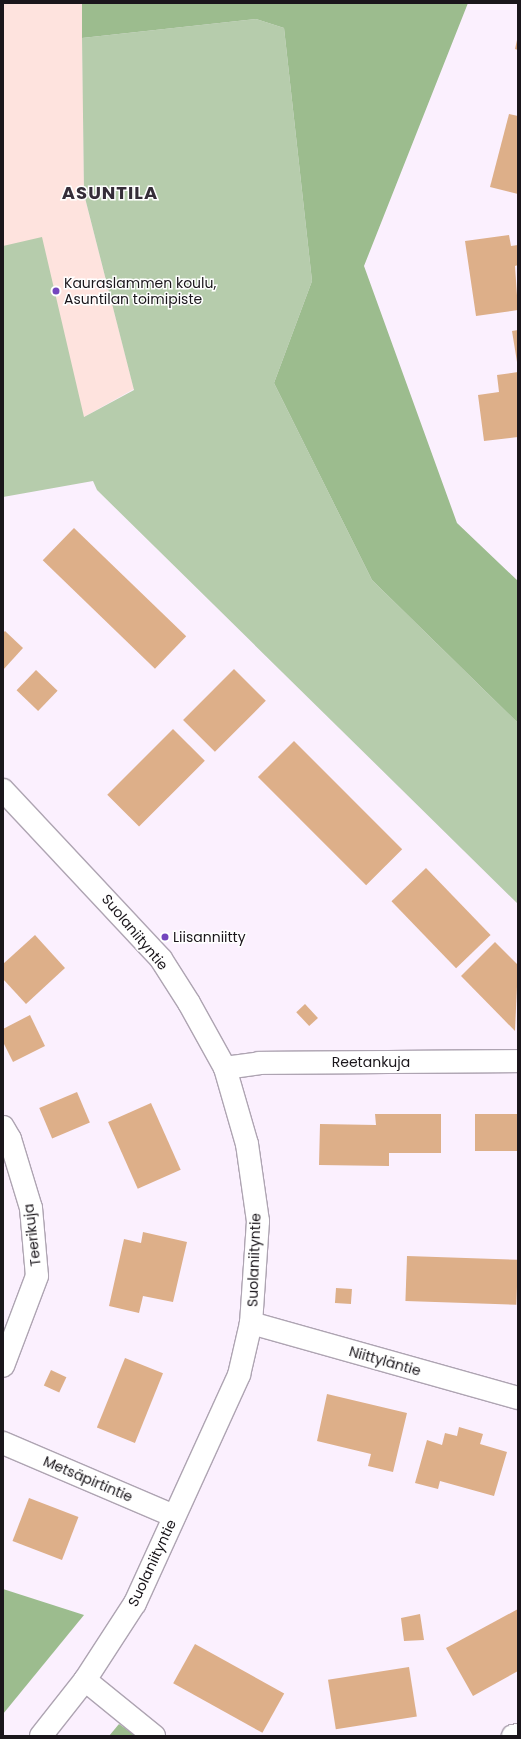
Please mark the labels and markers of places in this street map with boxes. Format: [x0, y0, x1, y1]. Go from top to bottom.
place label: Kauraslammen koulu, Asuntilan toimipiste [64, 275, 216, 308]
marker: Kauraslammen koulu, Asuntilan toimipiste [51, 286, 61, 296]
place label: Liisanniitty [173, 929, 246, 945]
marker: Liisanniitty [160, 932, 170, 942]

